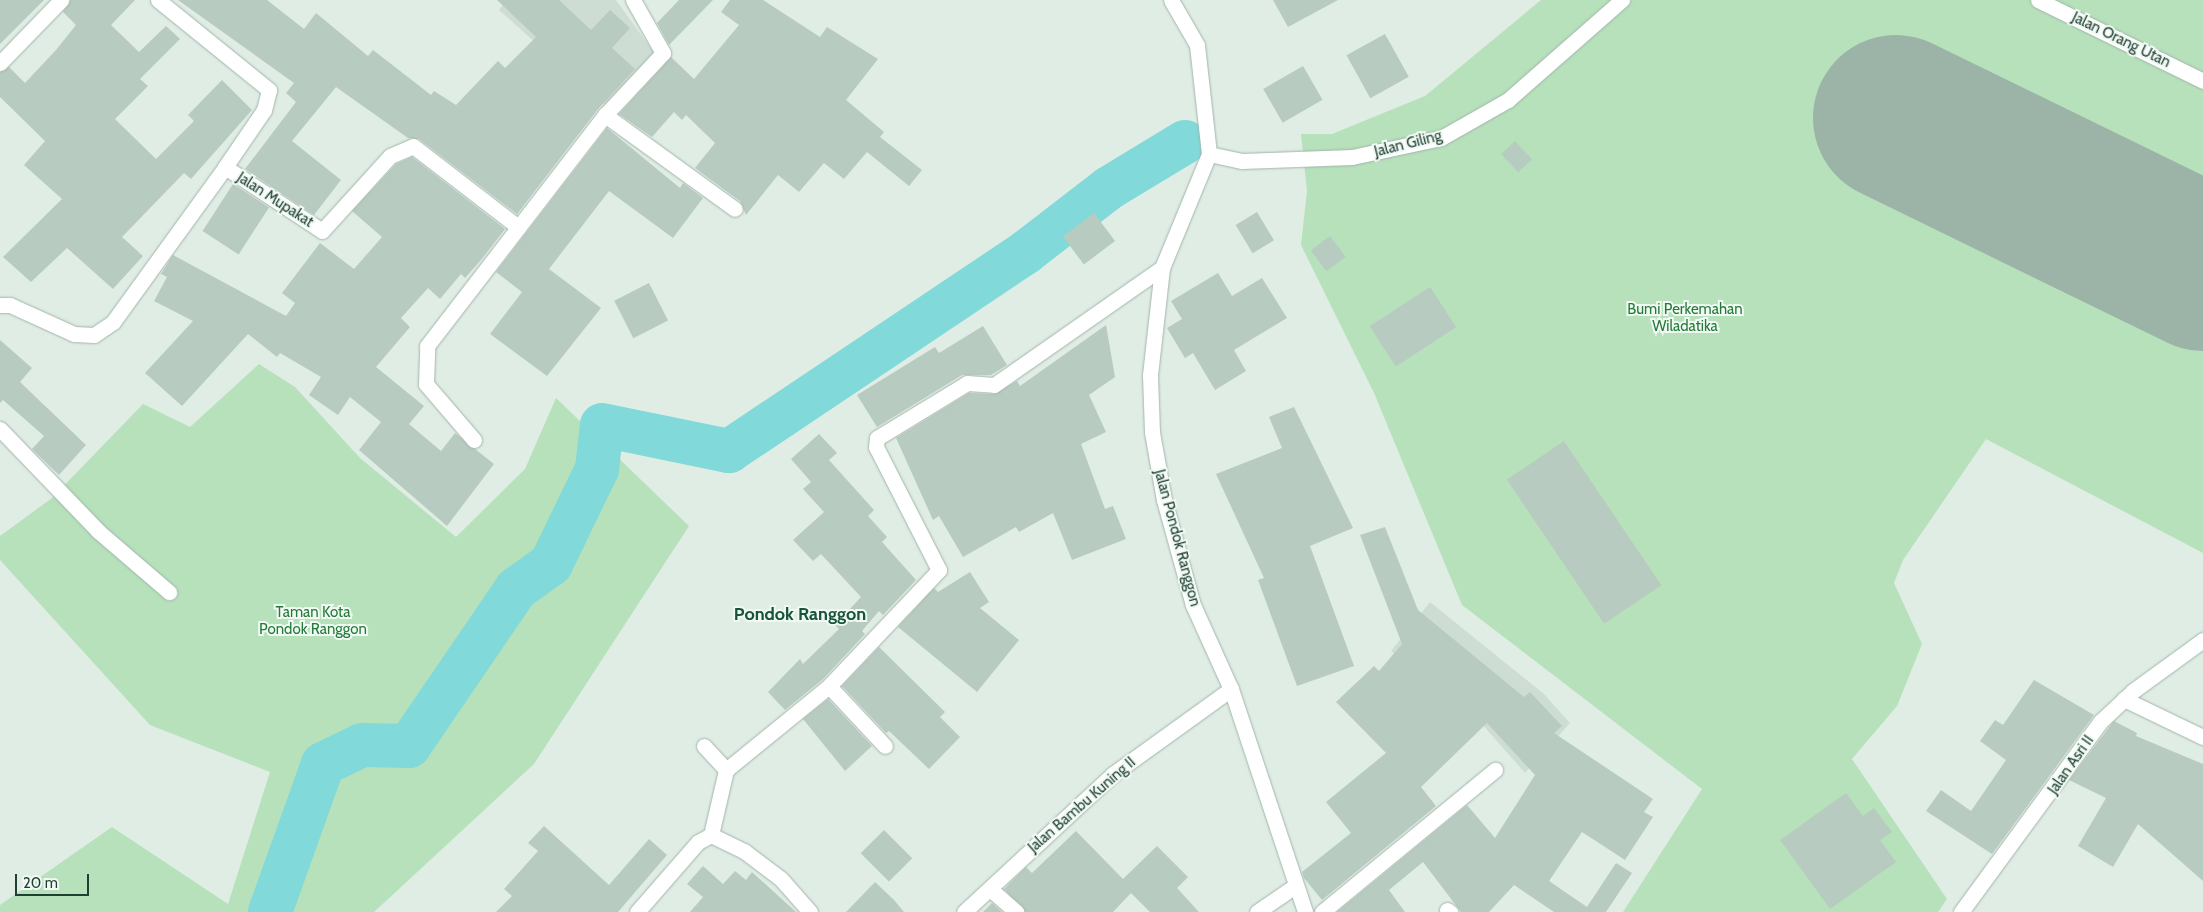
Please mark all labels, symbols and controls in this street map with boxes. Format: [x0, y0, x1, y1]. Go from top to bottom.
street label: Jalan Orang Utan [2069, 8, 2173, 72]
street label: Jalan Giling [1372, 127, 1444, 161]
street label: Jalan Mupakat [233, 169, 317, 231]
park label: Bumi Perkemahan Wiladatika [1627, 300, 1743, 335]
street label: Jalan Pondok Ranggon [1150, 467, 1204, 609]
park label: Taman Kota Pondok Ranggon [259, 603, 367, 638]
district label: Pondok Ranggon [734, 603, 866, 625]
street label: Jalan Asri II [2044, 732, 2098, 798]
street label: Jalan Bambu Kuning II [1025, 753, 1139, 857]
scale bar [18, 864, 91, 896]
text: 20 m [23, 874, 58, 892]

